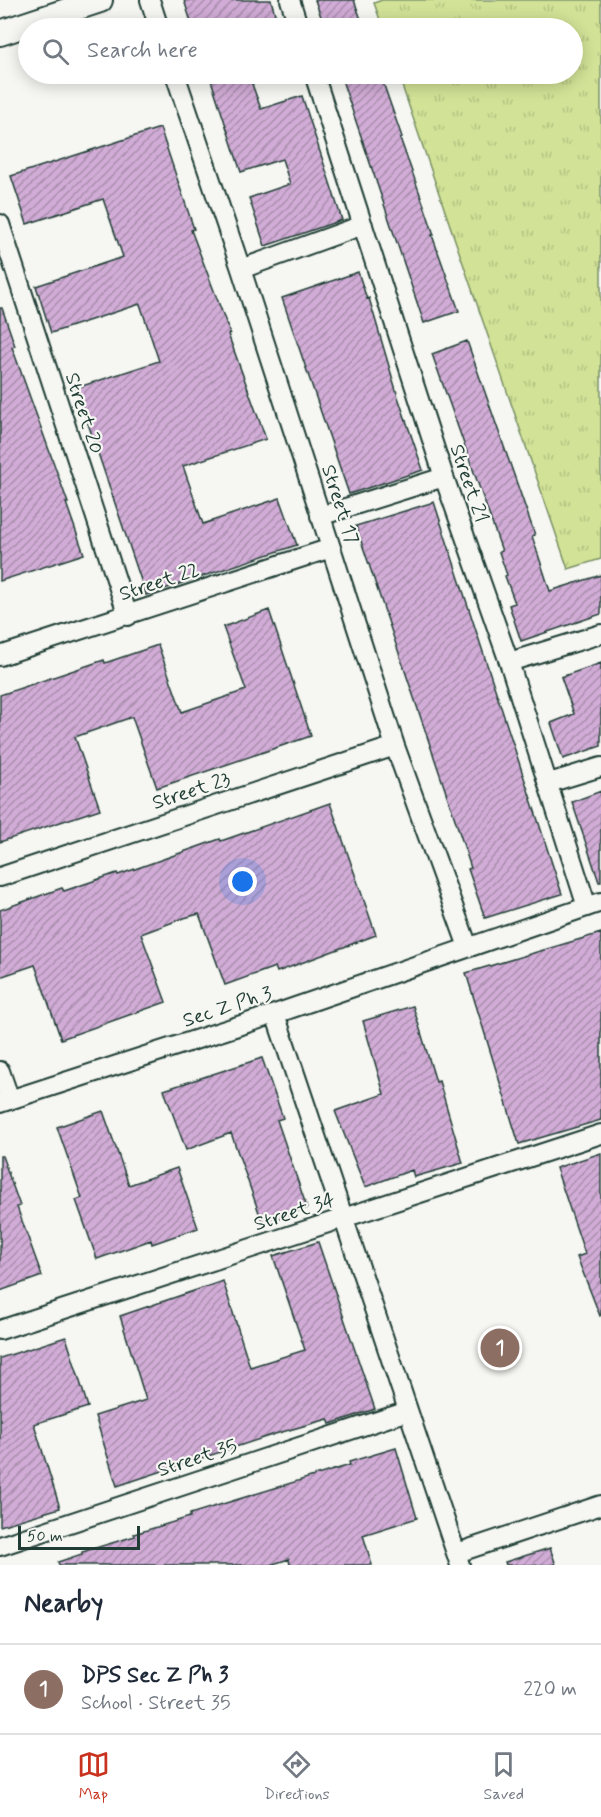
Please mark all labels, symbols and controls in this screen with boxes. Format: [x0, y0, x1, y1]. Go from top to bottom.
search box [18, 18, 583, 84]
icon: search [39, 35, 72, 68]
text: Search here [87, 37, 198, 65]
street label: Street 20 [58, 369, 109, 458]
street label: Street 21 [443, 441, 495, 526]
street label: Street 17 [314, 461, 365, 547]
street label: Street 22 [116, 557, 203, 608]
street label: Street 23 [149, 766, 234, 817]
your location [228, 867, 257, 896]
street label: Sec Z Ph 3 [179, 980, 276, 1035]
street label: Street 34 [250, 1187, 339, 1238]
pin: 1 [480, 1326, 520, 1370]
street label: Street 35 [154, 1433, 241, 1484]
scale bar [18, 1523, 140, 1550]
text: 50 m [27, 1526, 63, 1547]
text: Nearby [24, 1587, 103, 1621]
text: DPS Sec Z Ph 3 [81, 1662, 229, 1690]
text: 1 [39, 1676, 48, 1703]
text: 220 m [523, 1676, 577, 1703]
text: School · Street 35 [81, 1690, 231, 1717]
tab: Map [77, 1748, 110, 1805]
tab: Directions [264, 1748, 330, 1805]
tab: Saved [484, 1748, 524, 1805]

